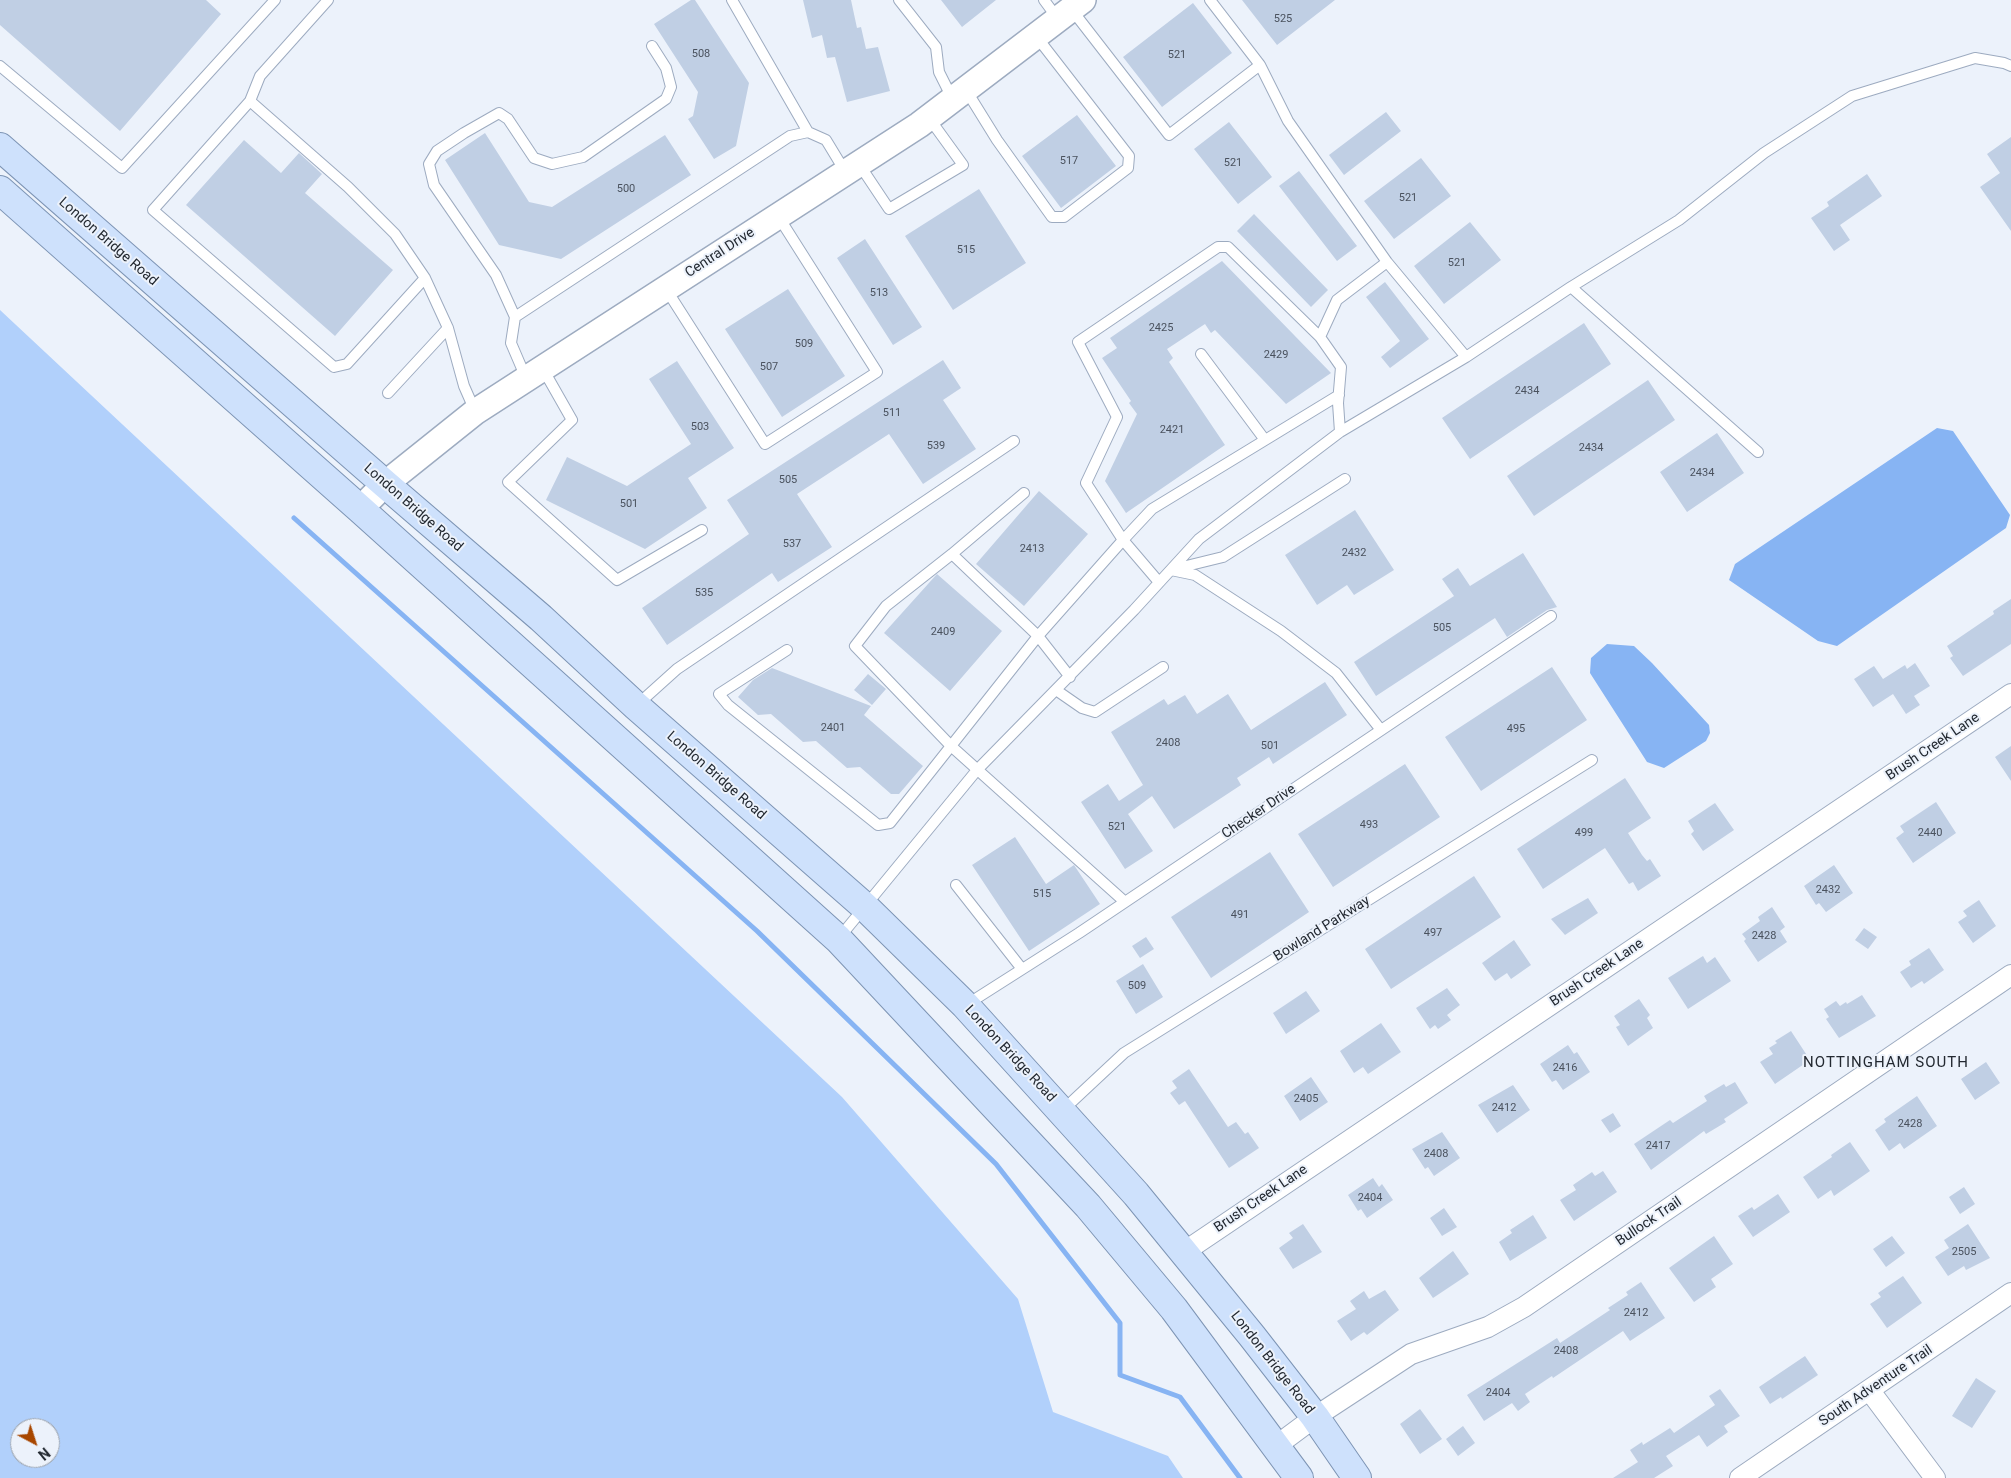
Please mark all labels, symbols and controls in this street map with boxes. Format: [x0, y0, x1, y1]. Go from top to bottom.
house number: 525 [1274, 12, 1292, 26]
house number: 508 [692, 47, 710, 61]
house number: 521 [1168, 48, 1186, 62]
house number: 517 [1060, 154, 1078, 168]
house number: 521 [1224, 156, 1242, 170]
house number: 500 [617, 182, 635, 196]
house number: 521 [1399, 191, 1417, 205]
street label: London Bridge Road [55, 194, 161, 290]
street label: Central Drive [682, 224, 758, 282]
house number: 515 [957, 243, 975, 257]
house number: 521 [1448, 256, 1466, 270]
house number: 513 [870, 286, 888, 300]
house number: 2425 [1149, 321, 1173, 335]
house number: 509 [795, 337, 813, 351]
house number: 2429 [1264, 348, 1288, 362]
house number: 507 [760, 360, 778, 374]
house number: 2434 [1515, 384, 1539, 398]
house number: 511 [883, 406, 901, 420]
house number: 503 [691, 420, 709, 434]
house number: 2421 [1160, 423, 1184, 437]
house number: 539 [927, 439, 945, 453]
house number: 2434 [1579, 441, 1603, 455]
street label: London Bridge Road [360, 460, 466, 556]
house number: 2434 [1690, 466, 1714, 480]
house number: 505 [779, 473, 797, 487]
house number: 501 [620, 497, 638, 511]
house number: 537 [783, 537, 801, 551]
house number: 2413 [1020, 542, 1044, 556]
house number: 2432 [1342, 546, 1366, 560]
house number: 535 [695, 586, 713, 600]
house number: 505 [1433, 621, 1451, 635]
house number: 2409 [931, 625, 955, 639]
street label: Brush Creek Lane [1883, 710, 1983, 784]
house number: 2401 [821, 721, 845, 735]
house number: 495 [1507, 722, 1525, 736]
street label: London Bridge Road [663, 728, 769, 824]
house number: 2408 [1156, 736, 1180, 750]
house number: 501 [1261, 739, 1279, 753]
street label: Checker Drive [1219, 781, 1299, 843]
house number: 493 [1360, 818, 1378, 832]
house number: 521 [1108, 820, 1126, 834]
house number: 499 [1575, 826, 1593, 840]
house number: 2440 [1918, 826, 1942, 840]
house number: 2432 [1816, 883, 1840, 897]
house number: 515 [1033, 887, 1051, 901]
street label: Bowland Parkway [1271, 893, 1373, 965]
house number: 491 [1231, 908, 1249, 922]
house number: 497 [1424, 926, 1442, 940]
house number: 2428 [1752, 929, 1776, 943]
street label: Brush Creek Lane [1547, 936, 1647, 1010]
house number: 509 [1128, 979, 1146, 993]
street label: London Bridge Road [961, 1002, 1059, 1106]
district label: NOTTINGHAM SOUTH [1801, 1054, 1971, 1072]
house number: 2416 [1553, 1061, 1577, 1075]
house number: 2405 [1294, 1092, 1318, 1106]
house number: 2412 [1492, 1101, 1516, 1115]
house number: 2428 [1898, 1117, 1922, 1131]
house number: 2417 [1646, 1139, 1670, 1153]
house number: 2408 [1424, 1147, 1448, 1161]
street label: Brush Creek Lane [1211, 1162, 1311, 1236]
house number: 2404 [1358, 1191, 1382, 1205]
street label: Bullock Trail [1613, 1194, 1685, 1250]
house number: 2505 [1952, 1245, 1976, 1259]
house number: 2412 [1624, 1306, 1648, 1320]
street label: London Bridge Road [1227, 1308, 1317, 1418]
street label: South Adventure Trail [1816, 1342, 1936, 1430]
house number: 2408 [1554, 1344, 1578, 1358]
house number: 2404 [1486, 1386, 1510, 1400]
north arrow [10, 1418, 60, 1468]
text: N [35, 1444, 53, 1463]

